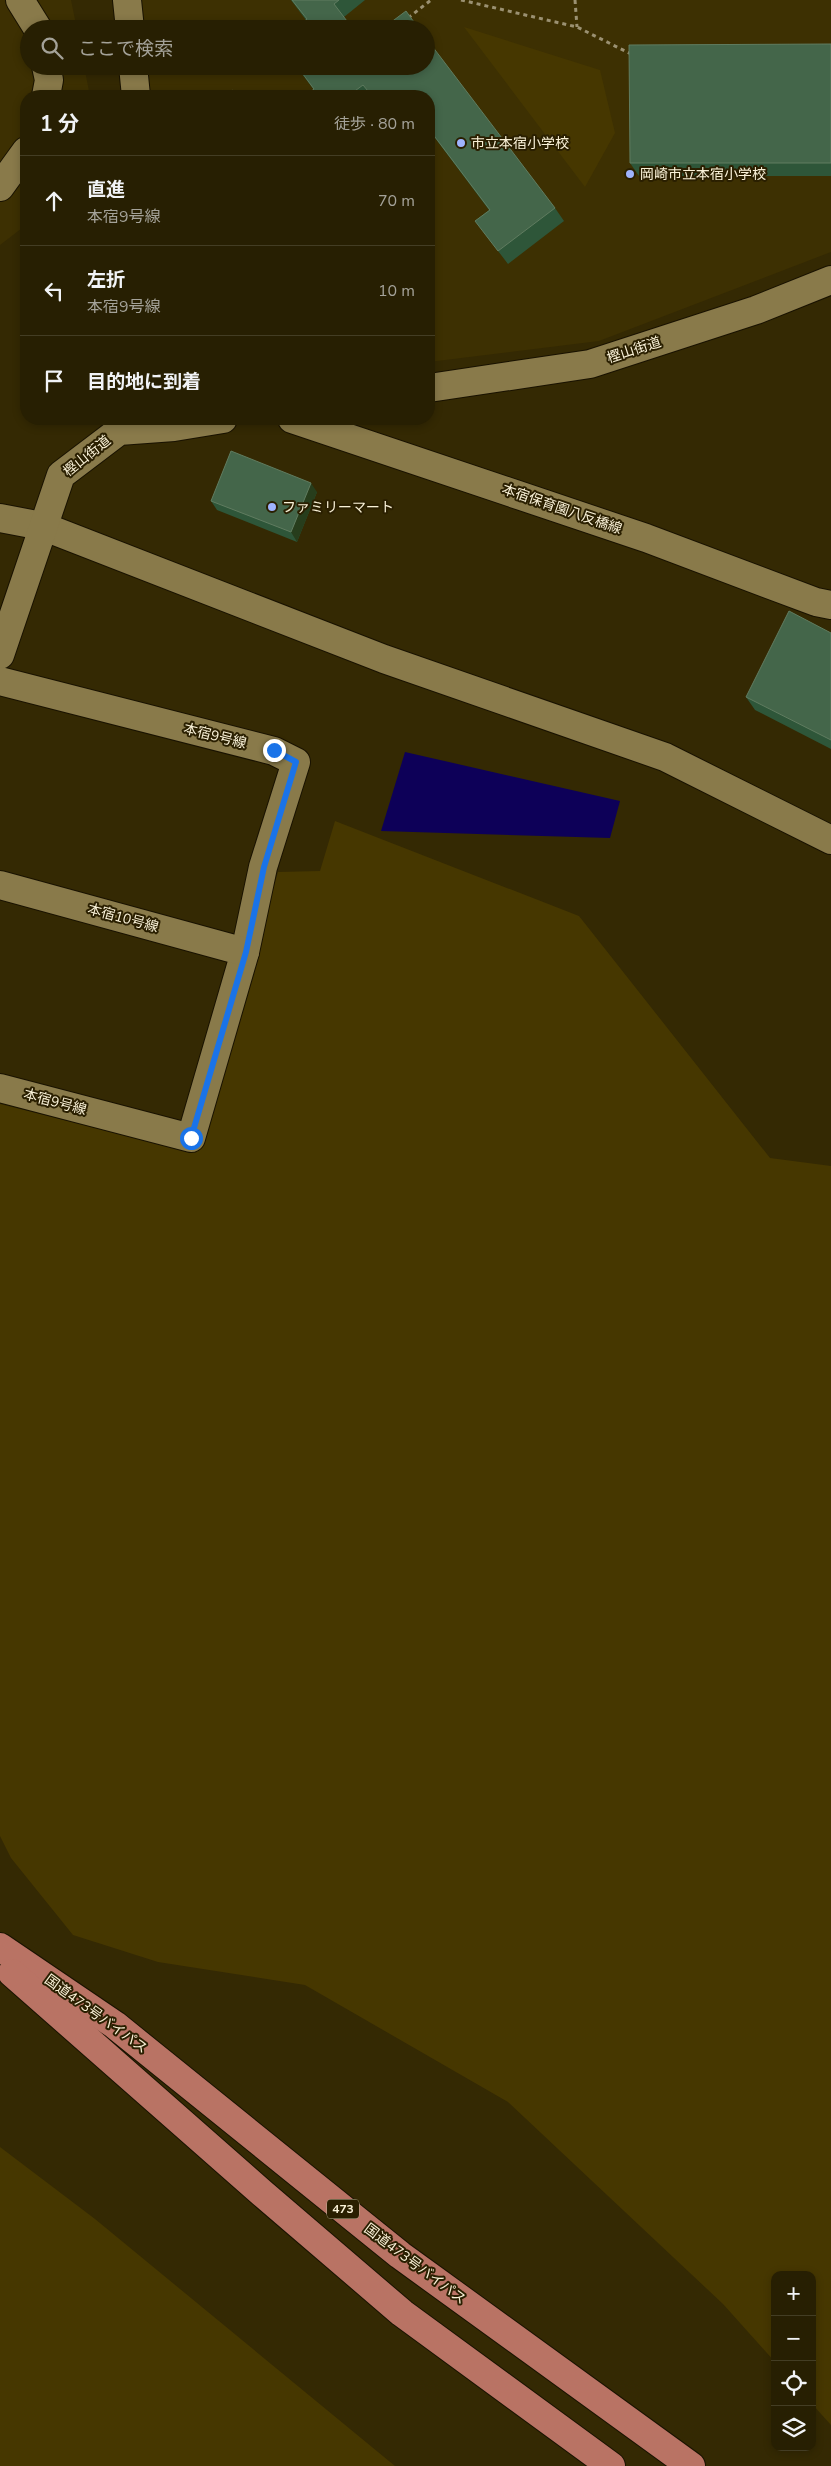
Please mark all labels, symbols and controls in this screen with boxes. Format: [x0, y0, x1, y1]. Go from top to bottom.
search box [20, 20, 435, 75]
icon: search [38, 34, 66, 62]
text: ここで検索 [78, 36, 173, 62]
text: 1 分 [40, 110, 79, 138]
text: 徒歩 · 80 m [334, 113, 415, 135]
place label: 市立本宿小学校 [471, 134, 569, 153]
marker: 市立本宿小学校 [455, 137, 467, 149]
place label: 岡崎市立本宿小学校 [640, 165, 766, 184]
marker: 岡崎市立本宿小学校 [624, 168, 636, 180]
text: 直進 [87, 177, 125, 203]
icon: ahead [40, 187, 68, 215]
text: 70 m [378, 190, 415, 212]
text: 本宿9号線 [87, 206, 161, 228]
text: 左折 [87, 267, 125, 293]
icon: left [40, 277, 68, 305]
text: 10 m [378, 280, 415, 302]
text: 本宿9号線 [87, 296, 161, 318]
street label: 樫山街道 [604, 332, 664, 368]
icon: arrive [40, 367, 68, 395]
text: 目的地に到着 [87, 369, 201, 395]
street label: 樫山街道 [59, 431, 115, 481]
street label: 本宿保育園八反橋線 [499, 480, 625, 538]
place label: ファミリーマート [282, 498, 394, 517]
marker: ファミリーマート [266, 501, 278, 513]
street label: 本宿9号線 [181, 719, 249, 753]
route end [263, 739, 286, 762]
street label: 本宿10号線 [85, 899, 161, 937]
street label: 本宿9号線 [21, 1084, 89, 1120]
route start [180, 1127, 203, 1150]
street label: 国道473号バイパス [41, 1970, 151, 2058]
road number: 473 [327, 2200, 359, 2218]
street label: 国道473号バイパス [360, 2219, 470, 2309]
map controls [771, 2271, 816, 2451]
button: + [771, 2271, 816, 2316]
button: − [771, 2316, 816, 2361]
button: locate [771, 2361, 816, 2406]
button: layers [771, 2406, 816, 2451]

